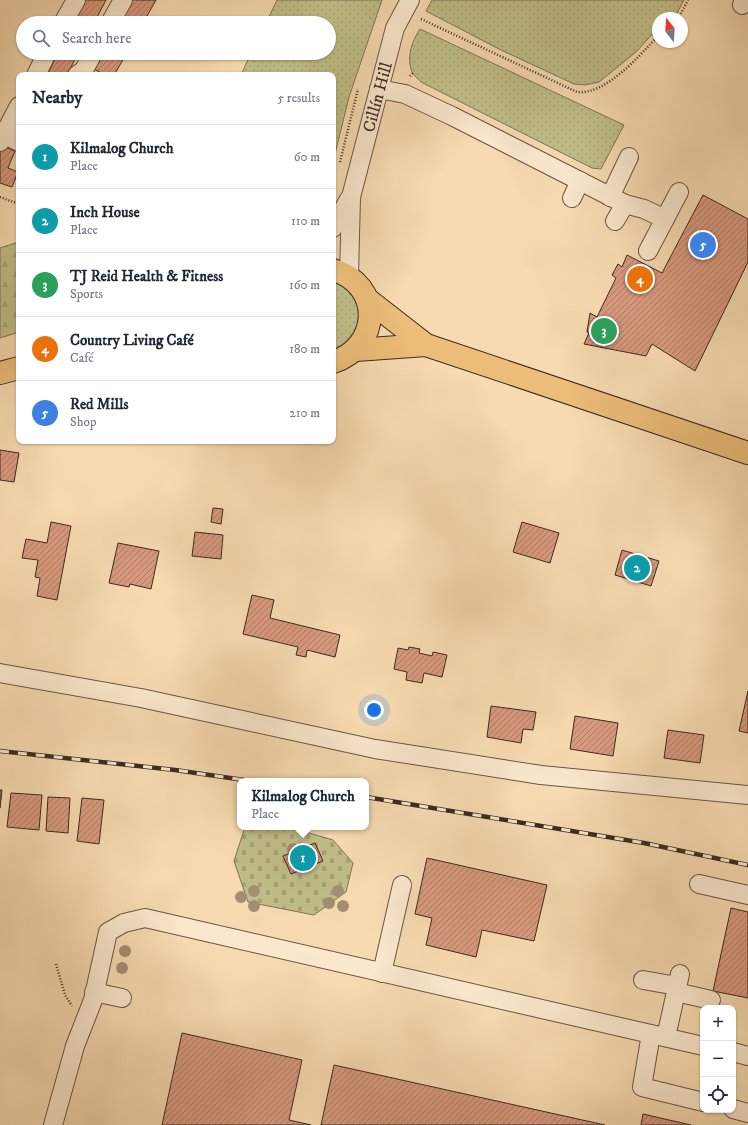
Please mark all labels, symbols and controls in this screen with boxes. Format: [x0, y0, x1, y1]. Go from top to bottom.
north arrow [652, 12, 688, 48]
search box [16, 16, 336, 60]
icon: search [30, 27, 52, 49]
text: Search here [62, 29, 131, 48]
street label: Cillín Hill [358, 60, 398, 135]
text: Nearby [32, 87, 82, 109]
text: 5 results [278, 90, 320, 106]
text: Kilmalog Church [70, 139, 174, 158]
text: 1 [43, 149, 47, 165]
text: 60 m [294, 149, 320, 165]
text: Place [70, 158, 98, 174]
text: Inch House [70, 203, 140, 222]
text: 2 [42, 213, 48, 229]
text: 110 m [291, 213, 320, 229]
text: Place [70, 222, 98, 238]
pin: 5 [690, 230, 716, 260]
pin: 4 [627, 264, 653, 294]
text: TJ Reid Health & Fitness [70, 267, 223, 286]
text: 3 [43, 277, 47, 293]
text: 160 m [289, 277, 320, 293]
text: Sports [70, 286, 103, 302]
pin: 3 [591, 316, 617, 346]
text: Country Living Café [70, 331, 194, 350]
text: 4 [41, 341, 49, 357]
text: 180 m [289, 341, 320, 357]
text: Café [70, 350, 94, 366]
text: Red Mills [70, 395, 128, 414]
text: 5 [42, 405, 48, 421]
text: 210 m [289, 405, 320, 421]
text: Shop [70, 414, 96, 430]
pin: 2 [624, 553, 650, 583]
your location [364, 700, 384, 720]
popup [237, 778, 369, 830]
text: Kilmalog Church [251, 787, 355, 806]
text: Place [251, 806, 279, 822]
pin: 1 [290, 843, 316, 873]
map controls [700, 1005, 736, 1113]
button: + [700, 1005, 736, 1041]
button: − [700, 1041, 736, 1077]
button: locate [700, 1077, 736, 1113]

